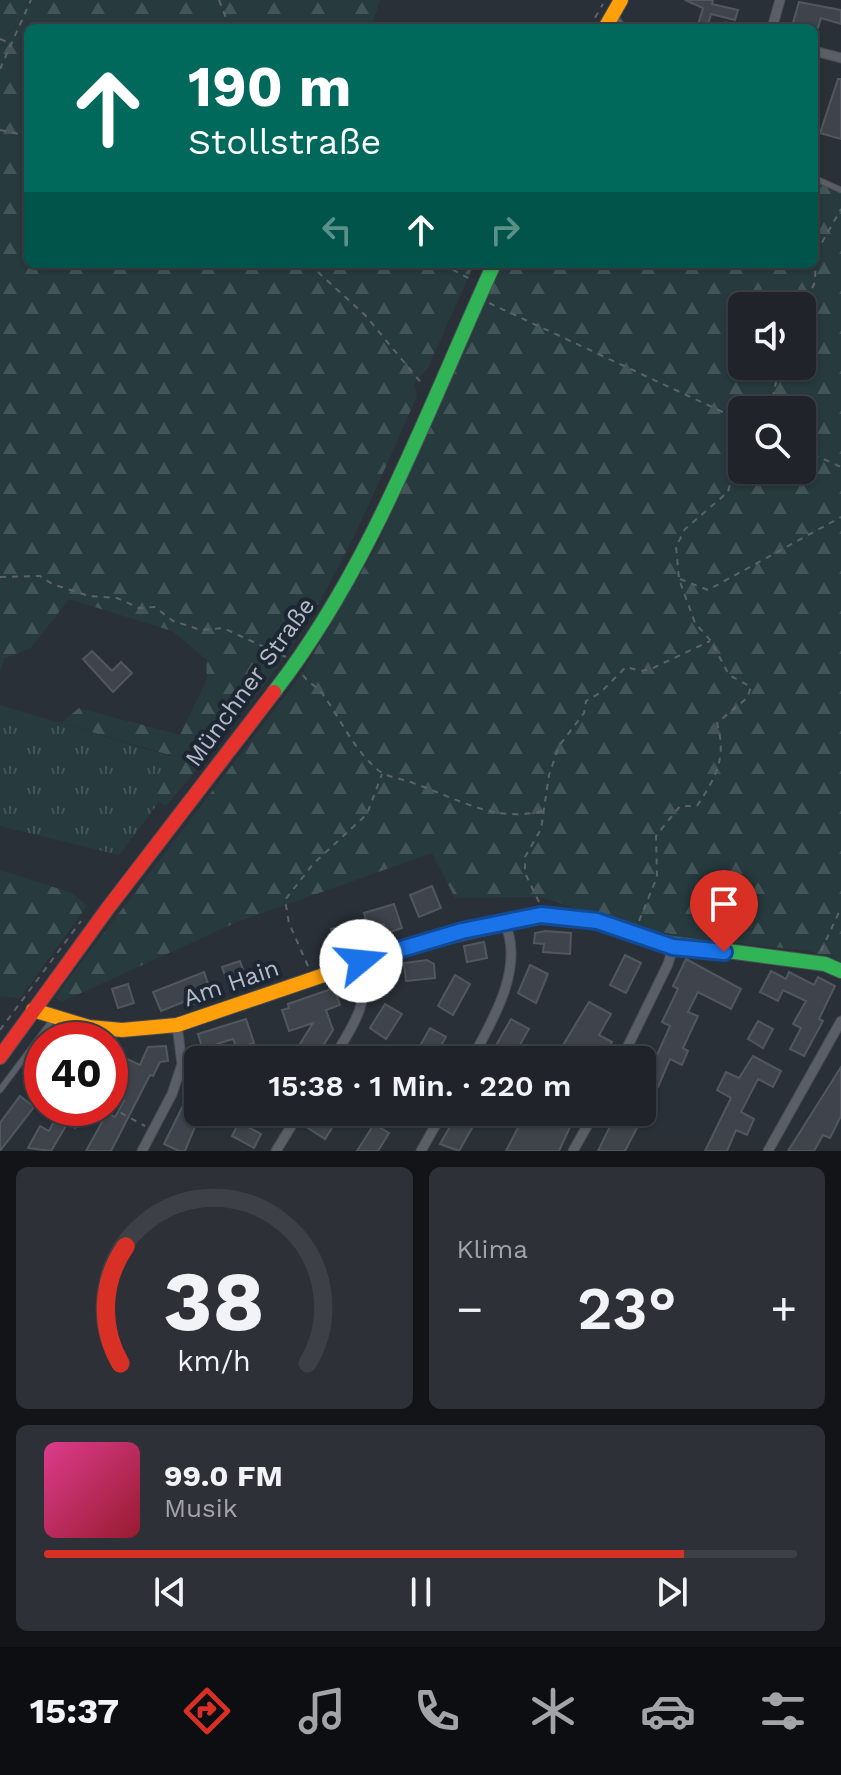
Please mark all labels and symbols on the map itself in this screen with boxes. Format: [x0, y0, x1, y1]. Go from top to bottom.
street label: Münchner Straße [179, 592, 321, 772]
pin [690, 870, 758, 952]
position arrow [319, 919, 403, 1003]
street label: Am Hain [180, 954, 282, 1012]
speed limit sign: 40 [24, 1022, 128, 1126]

